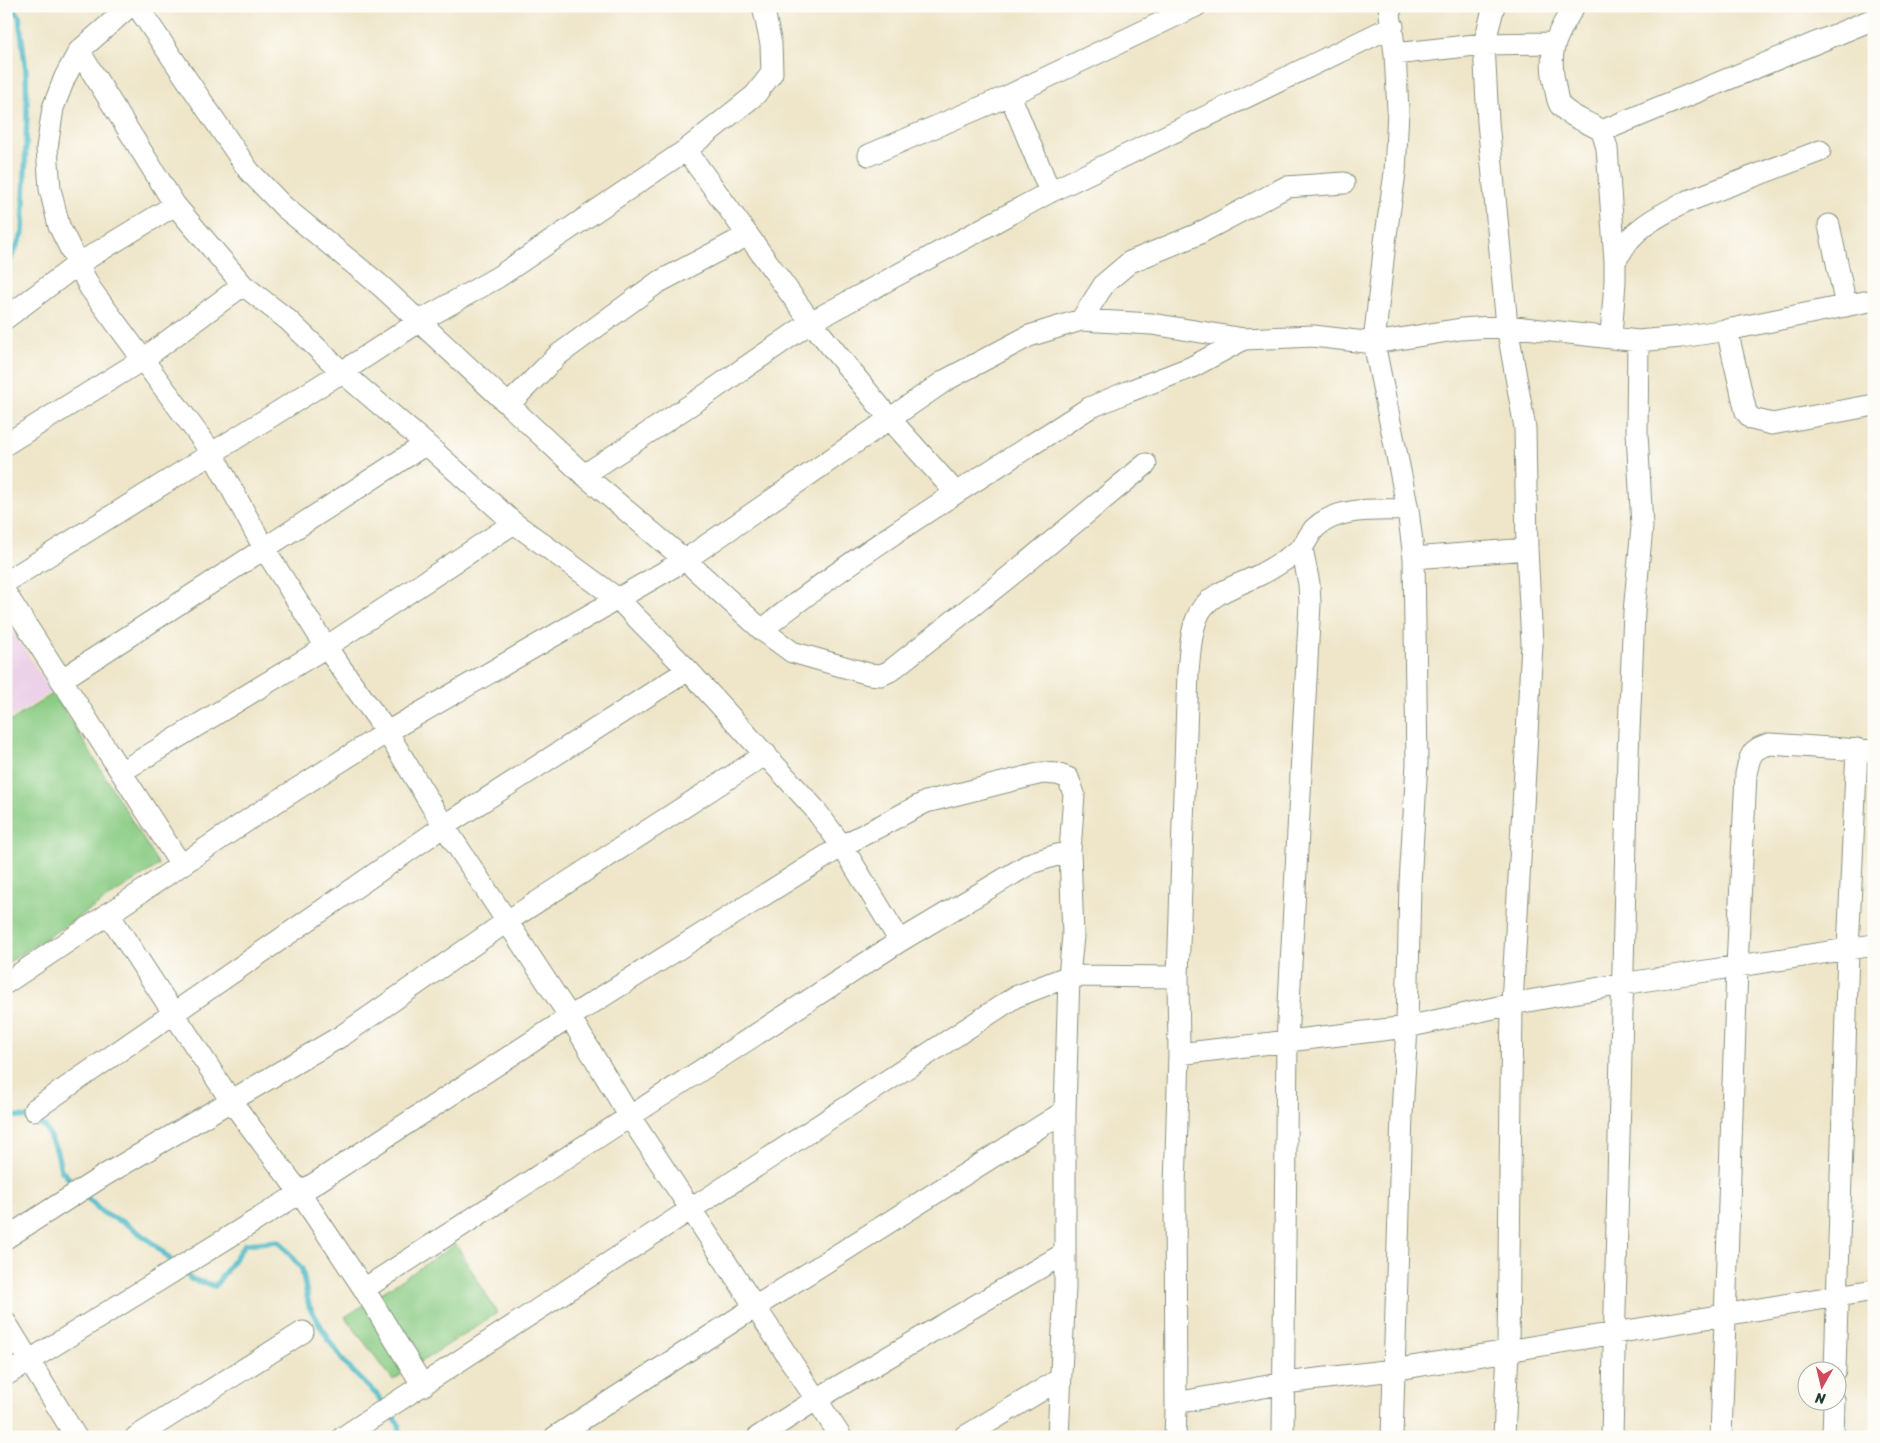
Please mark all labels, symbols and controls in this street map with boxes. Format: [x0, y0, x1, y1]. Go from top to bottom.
north arrow [1798, 1360, 1848, 1410]
text: N [1813, 1385, 1828, 1412]

